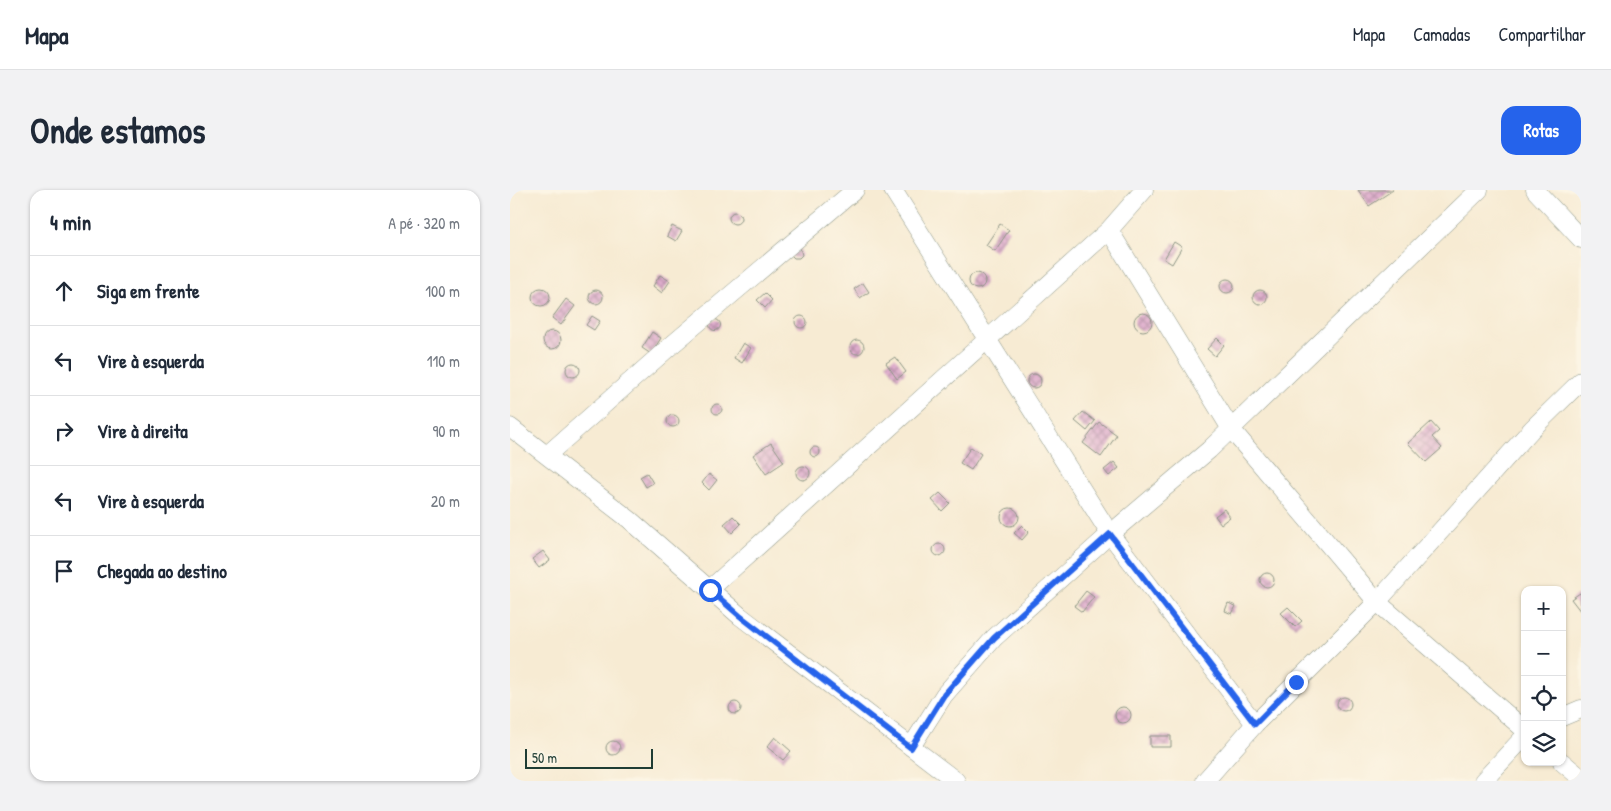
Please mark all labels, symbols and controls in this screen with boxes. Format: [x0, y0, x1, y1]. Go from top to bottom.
text: Mapa [25, 19, 68, 51]
text: Mapa [1353, 22, 1385, 47]
text: Camadas [1413, 22, 1470, 47]
text: Compartilhar [1498, 22, 1586, 47]
button: Rotas [1501, 106, 1581, 155]
text: Onde estamos [30, 107, 205, 154]
text: 4 min [50, 208, 91, 237]
text: A pé · 320 m [388, 212, 460, 234]
icon: ahead [50, 277, 78, 305]
text: Siga em frente [97, 278, 200, 304]
text: 100 m [425, 280, 460, 302]
icon: left [50, 347, 78, 375]
text: Vire à esquerda [97, 348, 204, 374]
text: 110 m [427, 350, 460, 372]
icon: right [50, 417, 78, 445]
text: Vire à direita [97, 418, 188, 444]
text: 90 m [432, 420, 460, 442]
icon: left [50, 487, 78, 515]
text: Vire à esquerda [97, 488, 204, 514]
text: 20 m [431, 490, 460, 512]
icon: arrive [50, 557, 78, 585]
text: Chegada ao destino [97, 558, 227, 584]
route start [699, 579, 722, 602]
map controls [1521, 586, 1566, 766]
button: + [1521, 586, 1566, 631]
button: − [1521, 631, 1566, 676]
route end [1285, 671, 1308, 694]
button: locate [1521, 676, 1566, 721]
button: layers [1521, 721, 1566, 766]
scale bar [525, 746, 652, 769]
text: 50 m [532, 748, 557, 767]

